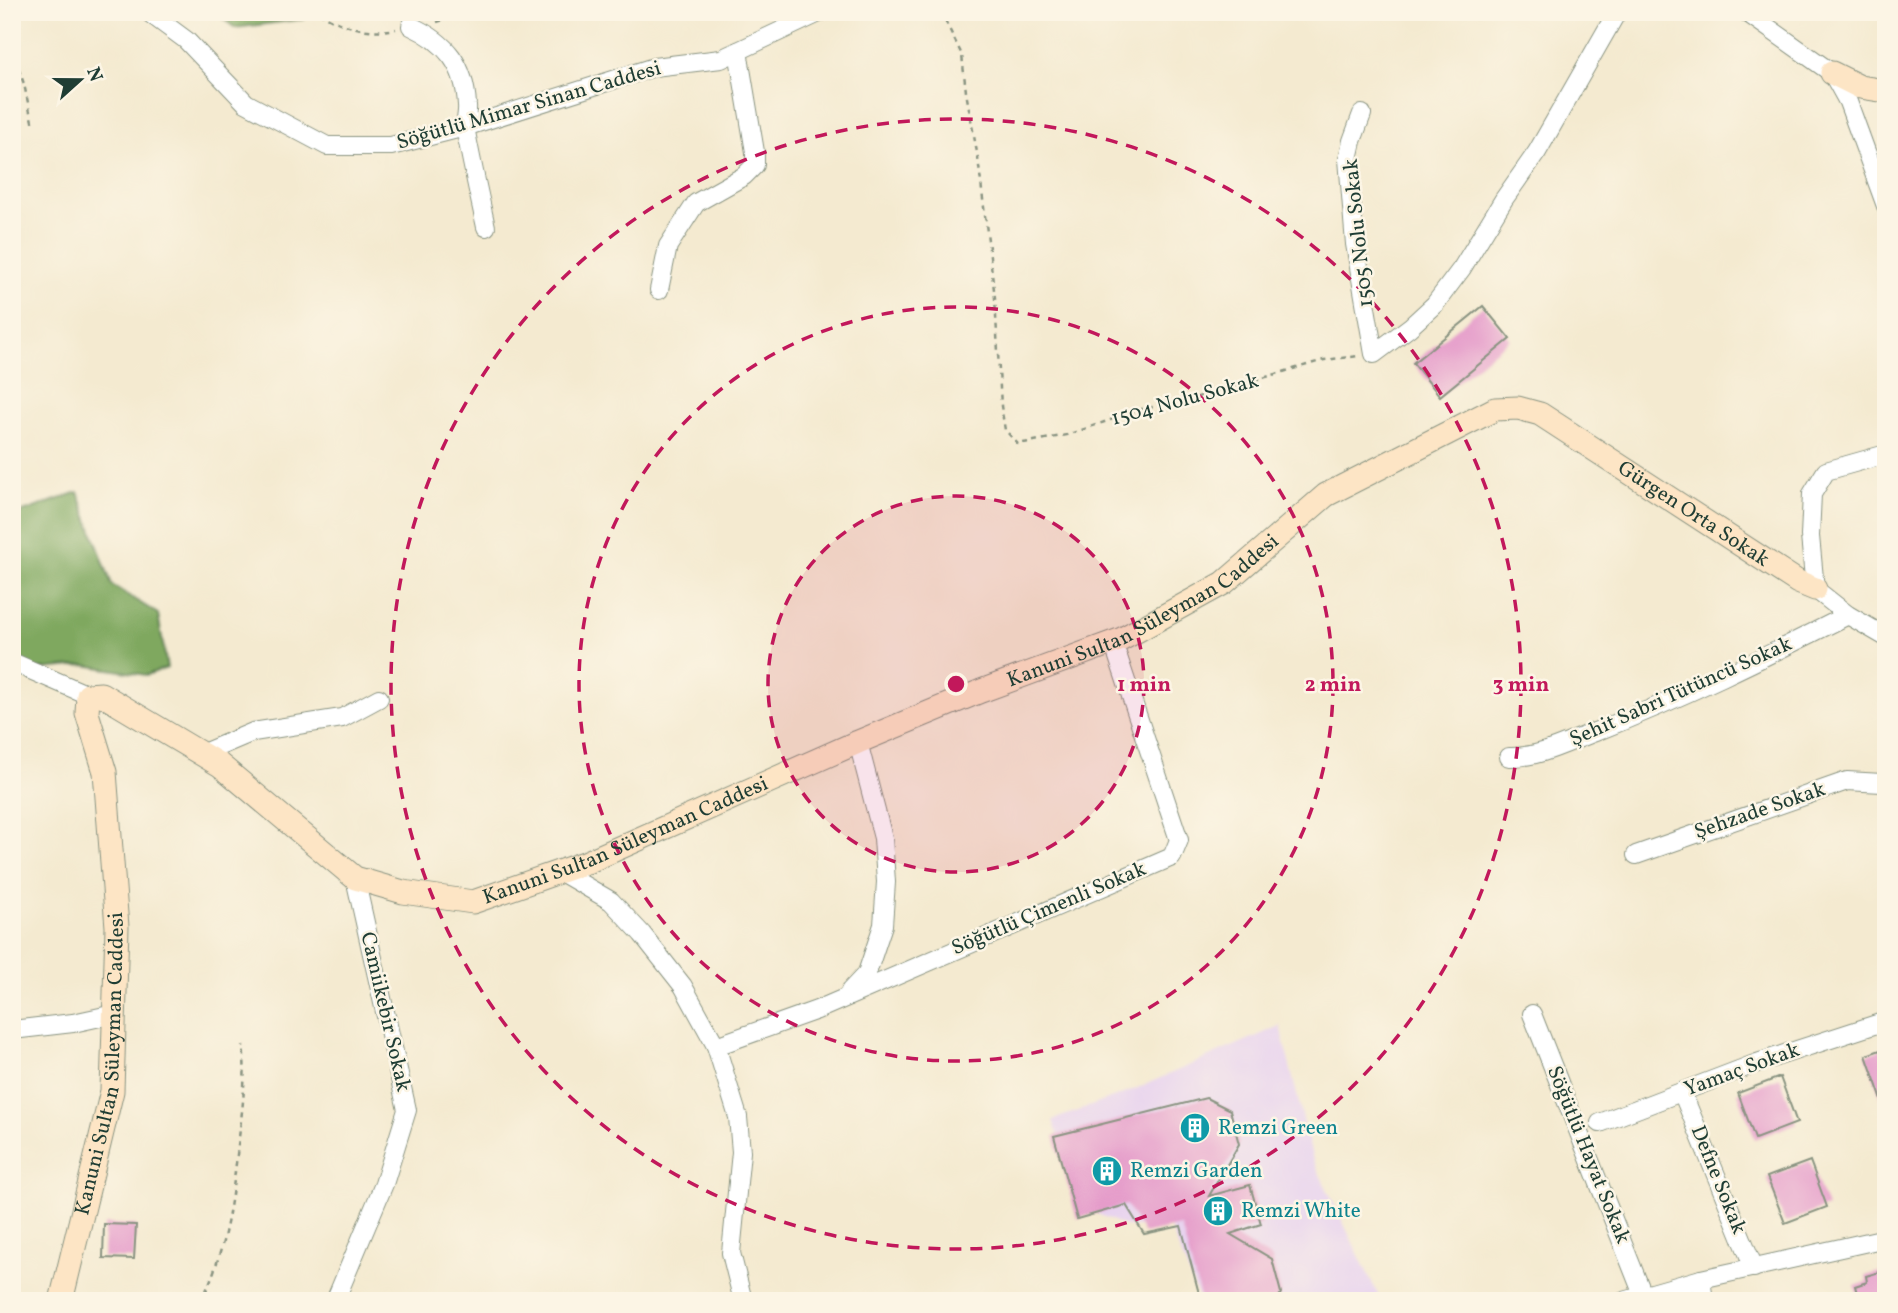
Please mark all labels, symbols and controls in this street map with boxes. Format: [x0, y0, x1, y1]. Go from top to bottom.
north arrow [46, 46, 116, 116]
street label: Söğütlü Mimar Sinan Caddesi [393, 54, 665, 158]
text: N [79, 64, 109, 86]
street label: 1505 Nolu Sokak [1337, 157, 1381, 309]
street label: 1504 Nolu Sokak [1108, 366, 1262, 434]
street label: Gürgen Orta Sokak [1612, 454, 1775, 574]
street label: Kanuni Sultan Süleyman Caddesi [1003, 527, 1285, 695]
street label: Şehit Sabri Tütüncü Sokak [1565, 630, 1797, 754]
text: 1 min [1117, 671, 1171, 700]
text: 2 min [1305, 671, 1361, 700]
text: 3 min [1493, 671, 1549, 700]
centre of rings [944, 672, 968, 696]
street label: Kanuni Sultan Süleyman Caddesi [479, 769, 773, 912]
street label: Şehzade Sokak [1691, 775, 1830, 847]
street label: Söğütlü Çimenli Sokak [947, 855, 1151, 963]
street label: Kanuni Sultan Süleyman Caddesi [68, 911, 131, 1218]
street label: Camiikebir Sokak [353, 929, 418, 1095]
street label: Yamaç Sokak [1680, 1036, 1804, 1104]
street label: Söğütlü Hayat Sokak [1539, 1062, 1637, 1249]
building icon: Remzi Green [1178, 1111, 1212, 1145]
place label: Remzi Green [1218, 1114, 1338, 1143]
street label: Defne Sokak [1683, 1121, 1753, 1239]
building icon: Remzi Garden [1090, 1154, 1124, 1188]
place label: Remzi Garden [1130, 1157, 1262, 1186]
building icon: Remzi White [1201, 1194, 1235, 1228]
place label: Remzi White [1241, 1197, 1361, 1226]

